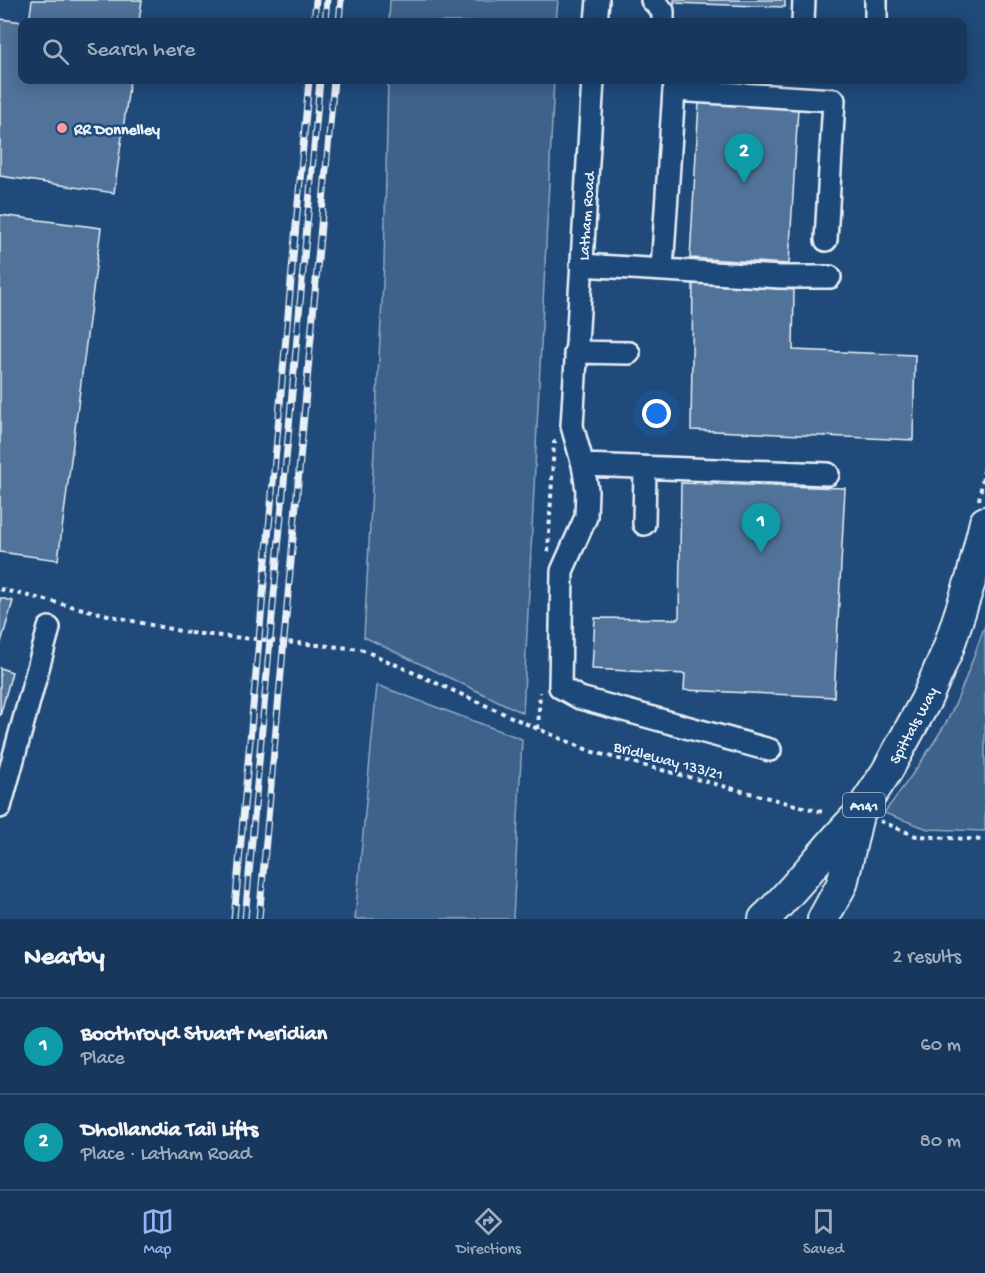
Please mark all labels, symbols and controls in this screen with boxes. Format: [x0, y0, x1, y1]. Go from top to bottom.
search box [18, 18, 967, 84]
icon: search [39, 35, 72, 68]
text: Search here [87, 38, 195, 64]
marker: RR Donnelley [55, 121, 69, 135]
place label: RR Donnelley [73, 122, 160, 141]
pin: 2 [724, 134, 764, 183]
street label: Latham Road [576, 170, 601, 261]
your location [642, 399, 671, 428]
pin: 1 [742, 504, 780, 553]
street label: Spittals Way [887, 685, 943, 768]
street label: Bridleway 133/21 [610, 738, 725, 786]
road number: A141 [843, 793, 885, 817]
text: Nearby [24, 943, 105, 974]
text: 2 results [892, 947, 961, 970]
text: Boothroyd Stuart Meridian [81, 1022, 327, 1048]
text: 1 [39, 1035, 48, 1058]
text: 60 m [921, 1035, 961, 1058]
text: Place [81, 1048, 125, 1071]
text: Dhollandia Tail Lifts [81, 1118, 258, 1144]
text: 2 [39, 1131, 48, 1154]
text: 80 m [920, 1131, 961, 1154]
text: Place · Latham Road [81, 1144, 251, 1167]
tab: Map [141, 1205, 174, 1260]
tab: Directions [456, 1205, 521, 1260]
tab: Saved [803, 1205, 844, 1260]

